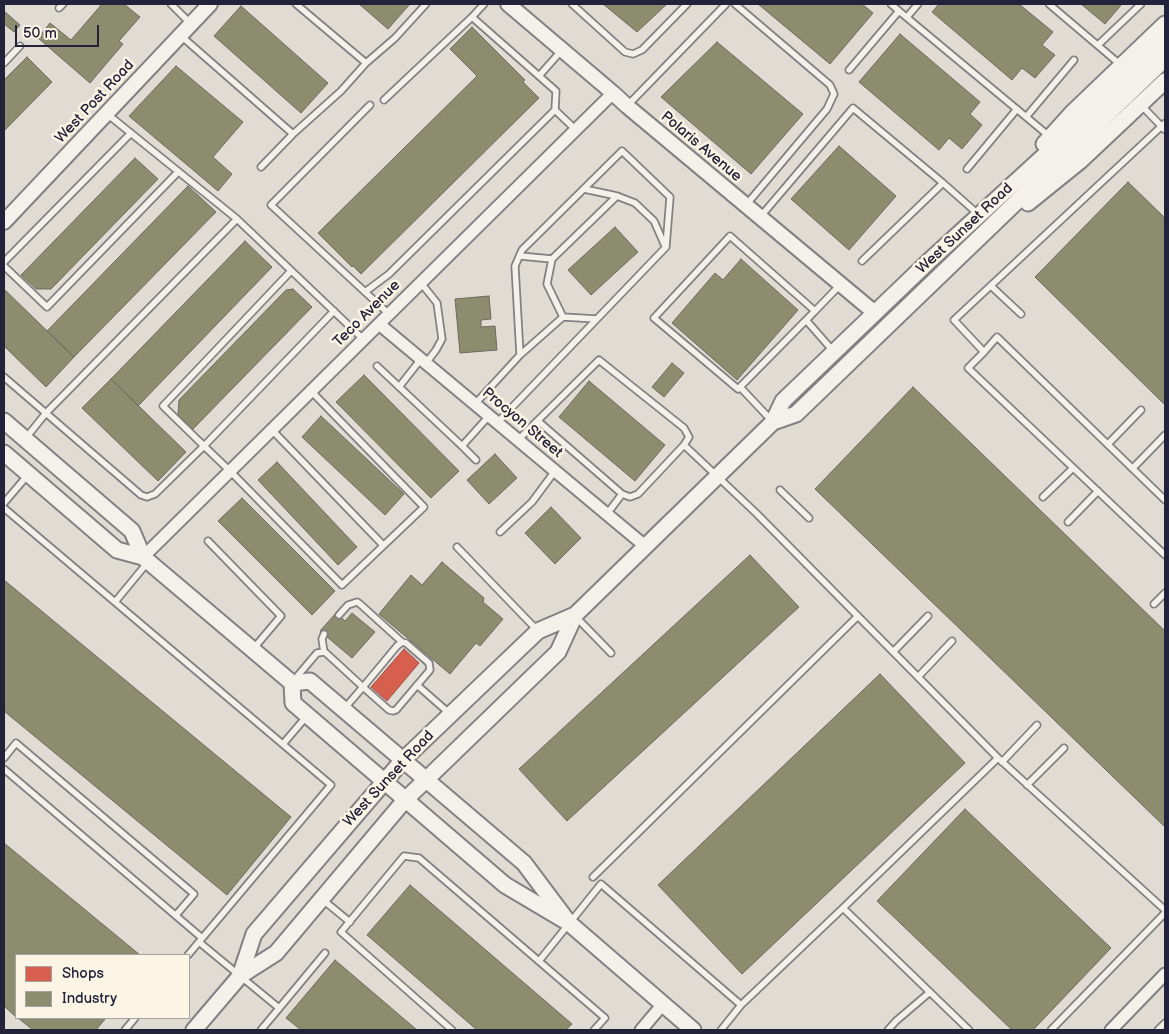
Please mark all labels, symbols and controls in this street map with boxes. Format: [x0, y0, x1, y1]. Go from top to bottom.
scale bar [18, 15, 101, 47]
text: 50 m [23, 24, 57, 43]
street label: West Post Road [52, 57, 138, 147]
street label: Polaris Avenue [657, 108, 745, 186]
street label: West Sunset Road [913, 180, 1017, 278]
street label: Teco Avenue [330, 277, 404, 351]
street label: Procyon Street [478, 384, 566, 462]
street label: West Sunset Road [340, 727, 438, 831]
legend [15, 954, 190, 1019]
text: Shops [62, 964, 104, 983]
text: Industry [62, 989, 117, 1008]

